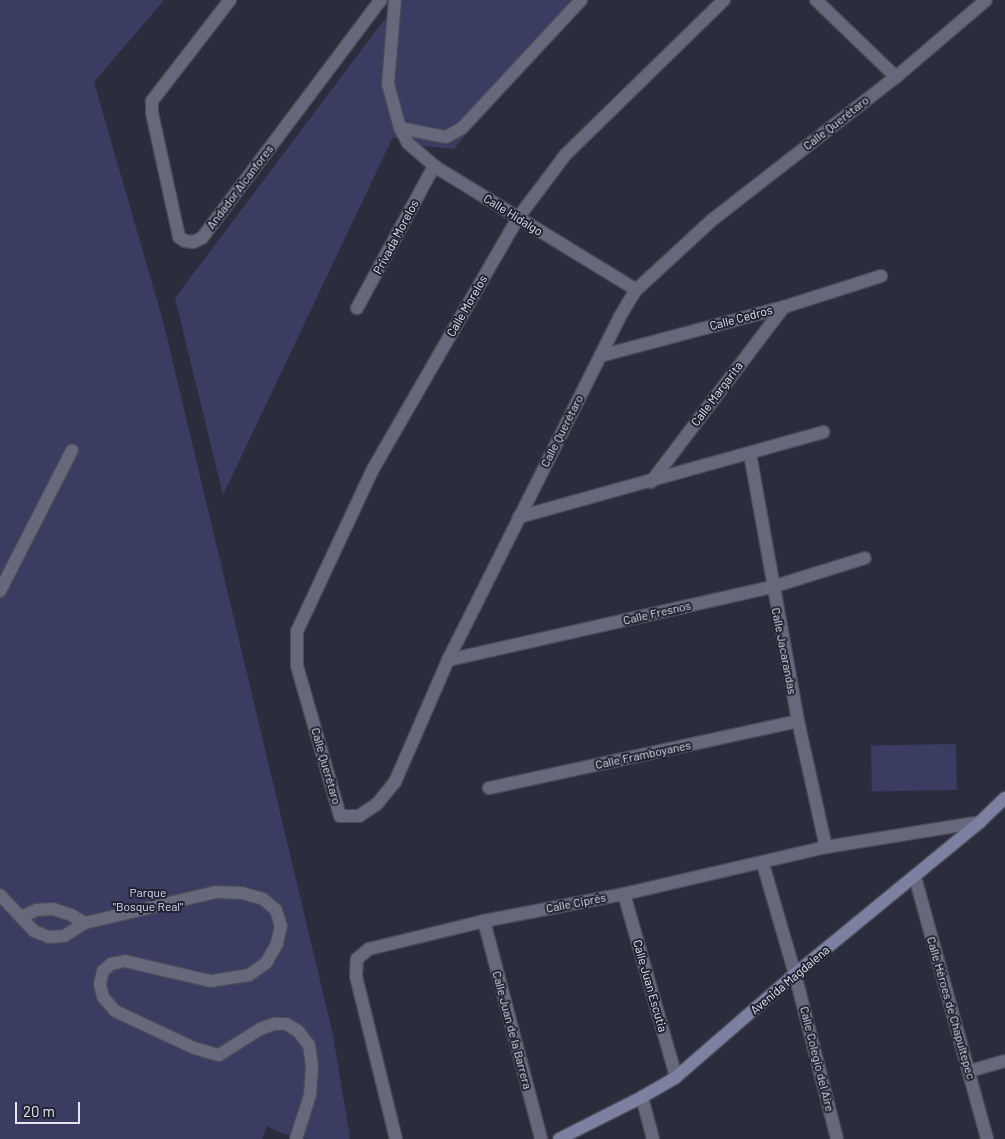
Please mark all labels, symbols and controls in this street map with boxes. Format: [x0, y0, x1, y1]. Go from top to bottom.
street label: Calle Querétaro [800, 93, 872, 153]
street label: Andador Alcanfores [204, 142, 276, 232]
street label: Calle Hidalgo [481, 191, 545, 239]
street label: Privada Morelos [370, 197, 422, 277]
street label: Calle Morelos [444, 273, 490, 339]
street label: Calle Cedros [708, 303, 774, 333]
street label: Calle Margarita [688, 359, 746, 429]
street label: Calle Querétaro [538, 392, 586, 470]
street label: Calle Fresnos [622, 598, 692, 628]
street label: Calle Jacarandas [768, 606, 800, 696]
street label: Calle Querétaro [308, 726, 344, 806]
street label: Calle Framboyanes [594, 738, 692, 772]
park label: Parque "Bosque Real" [113, 886, 183, 914]
street label: Calle Ciprés [545, 890, 607, 916]
street label: Calle Héroes de Chapultepec [924, 935, 978, 1081]
street label: Calle Juan Escutia [630, 938, 670, 1034]
street label: Avenida Magdalena [747, 943, 833, 1017]
street label: Calle Juan de la Barrera [489, 969, 535, 1091]
street label: Calle Colegio del Aire [797, 1005, 837, 1113]
scale bar [18, 1092, 82, 1124]
text: 20 m [23, 1102, 55, 1120]

